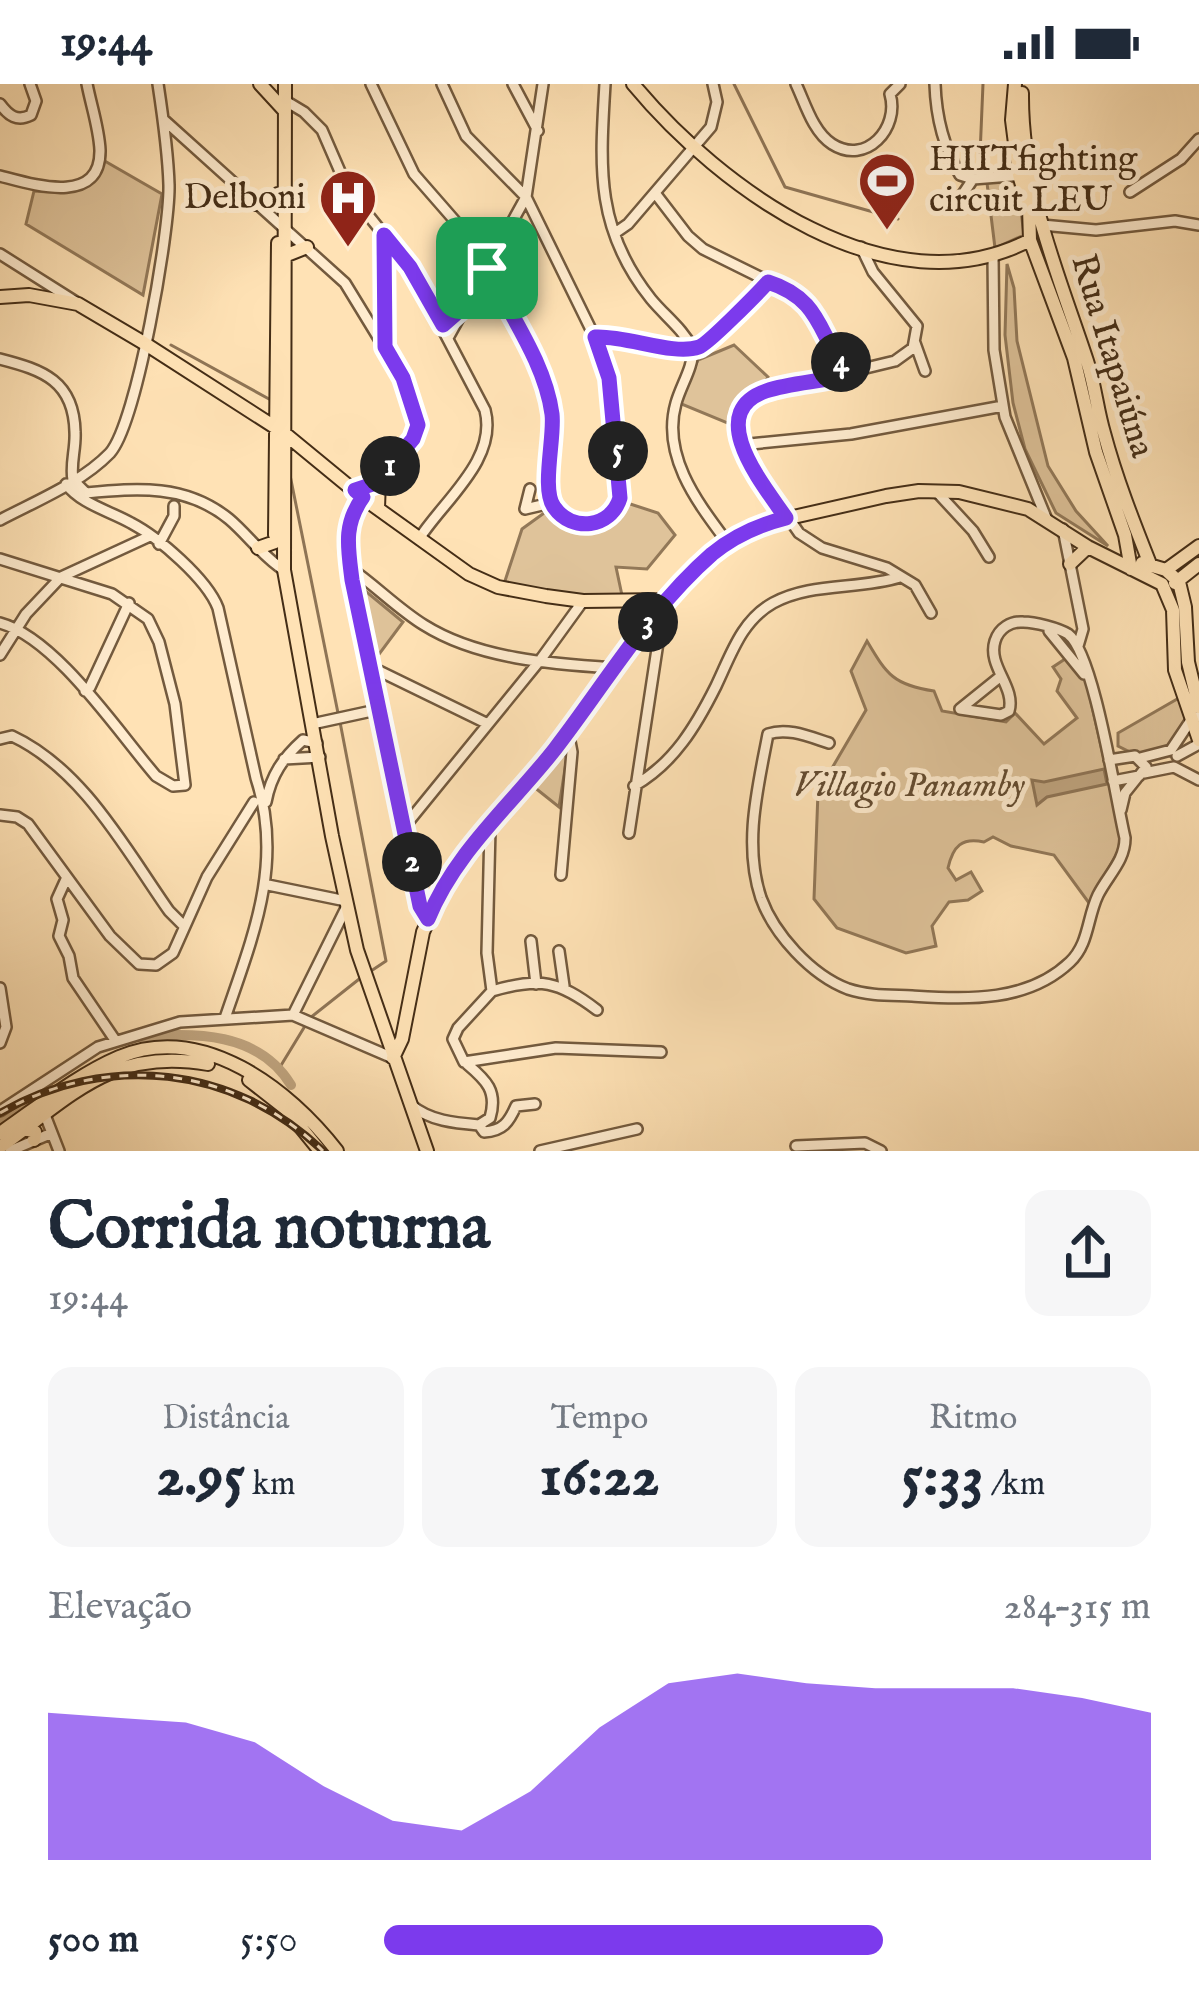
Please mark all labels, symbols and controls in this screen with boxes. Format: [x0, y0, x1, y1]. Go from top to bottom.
text: 19:44 [60, 14, 152, 71]
place label: HIITfighting circuit LEU [929, 137, 1138, 224]
sports icon: HIITfighting circuit LEU [856, 150, 918, 232]
hospital icon: Delboni [317, 167, 379, 249]
place label: Delboni [183, 175, 306, 221]
pin [436, 217, 538, 319]
icon: arrive [454, 235, 520, 301]
street label: Rua Itapaiúna [1059, 249, 1165, 464]
pin: 4 [811, 332, 871, 392]
text: 4 [833, 341, 849, 383]
pin: 5 [588, 421, 648, 481]
text: 5 [612, 430, 624, 472]
pin: 1 [360, 436, 420, 496]
text: 1 [384, 445, 396, 487]
pin: 3 [618, 592, 678, 652]
text: 3 [642, 601, 654, 643]
park label: Villagio Panamby [793, 763, 1025, 809]
pin: 2 [382, 832, 442, 892]
text: 2 [404, 841, 420, 883]
text: Corrida noturna [48, 1187, 490, 1271]
button: share [1025, 1190, 1151, 1316]
text: 19:44 [48, 1274, 128, 1323]
text: Distância [162, 1398, 290, 1440]
text: Tempo [551, 1398, 648, 1440]
text: Ritmo [929, 1398, 1017, 1440]
text: 2.95 [156, 1440, 245, 1516]
text: 16:22 [540, 1440, 659, 1516]
text: 5:33 [901, 1440, 984, 1516]
text: km [245, 1464, 295, 1506]
text: /km [984, 1464, 1045, 1506]
text: Elevação [48, 1583, 192, 1632]
text: 284–315 m [1003, 1583, 1151, 1632]
text: 500 m [48, 1916, 139, 1965]
text: 5:50 [240, 1916, 298, 1965]

